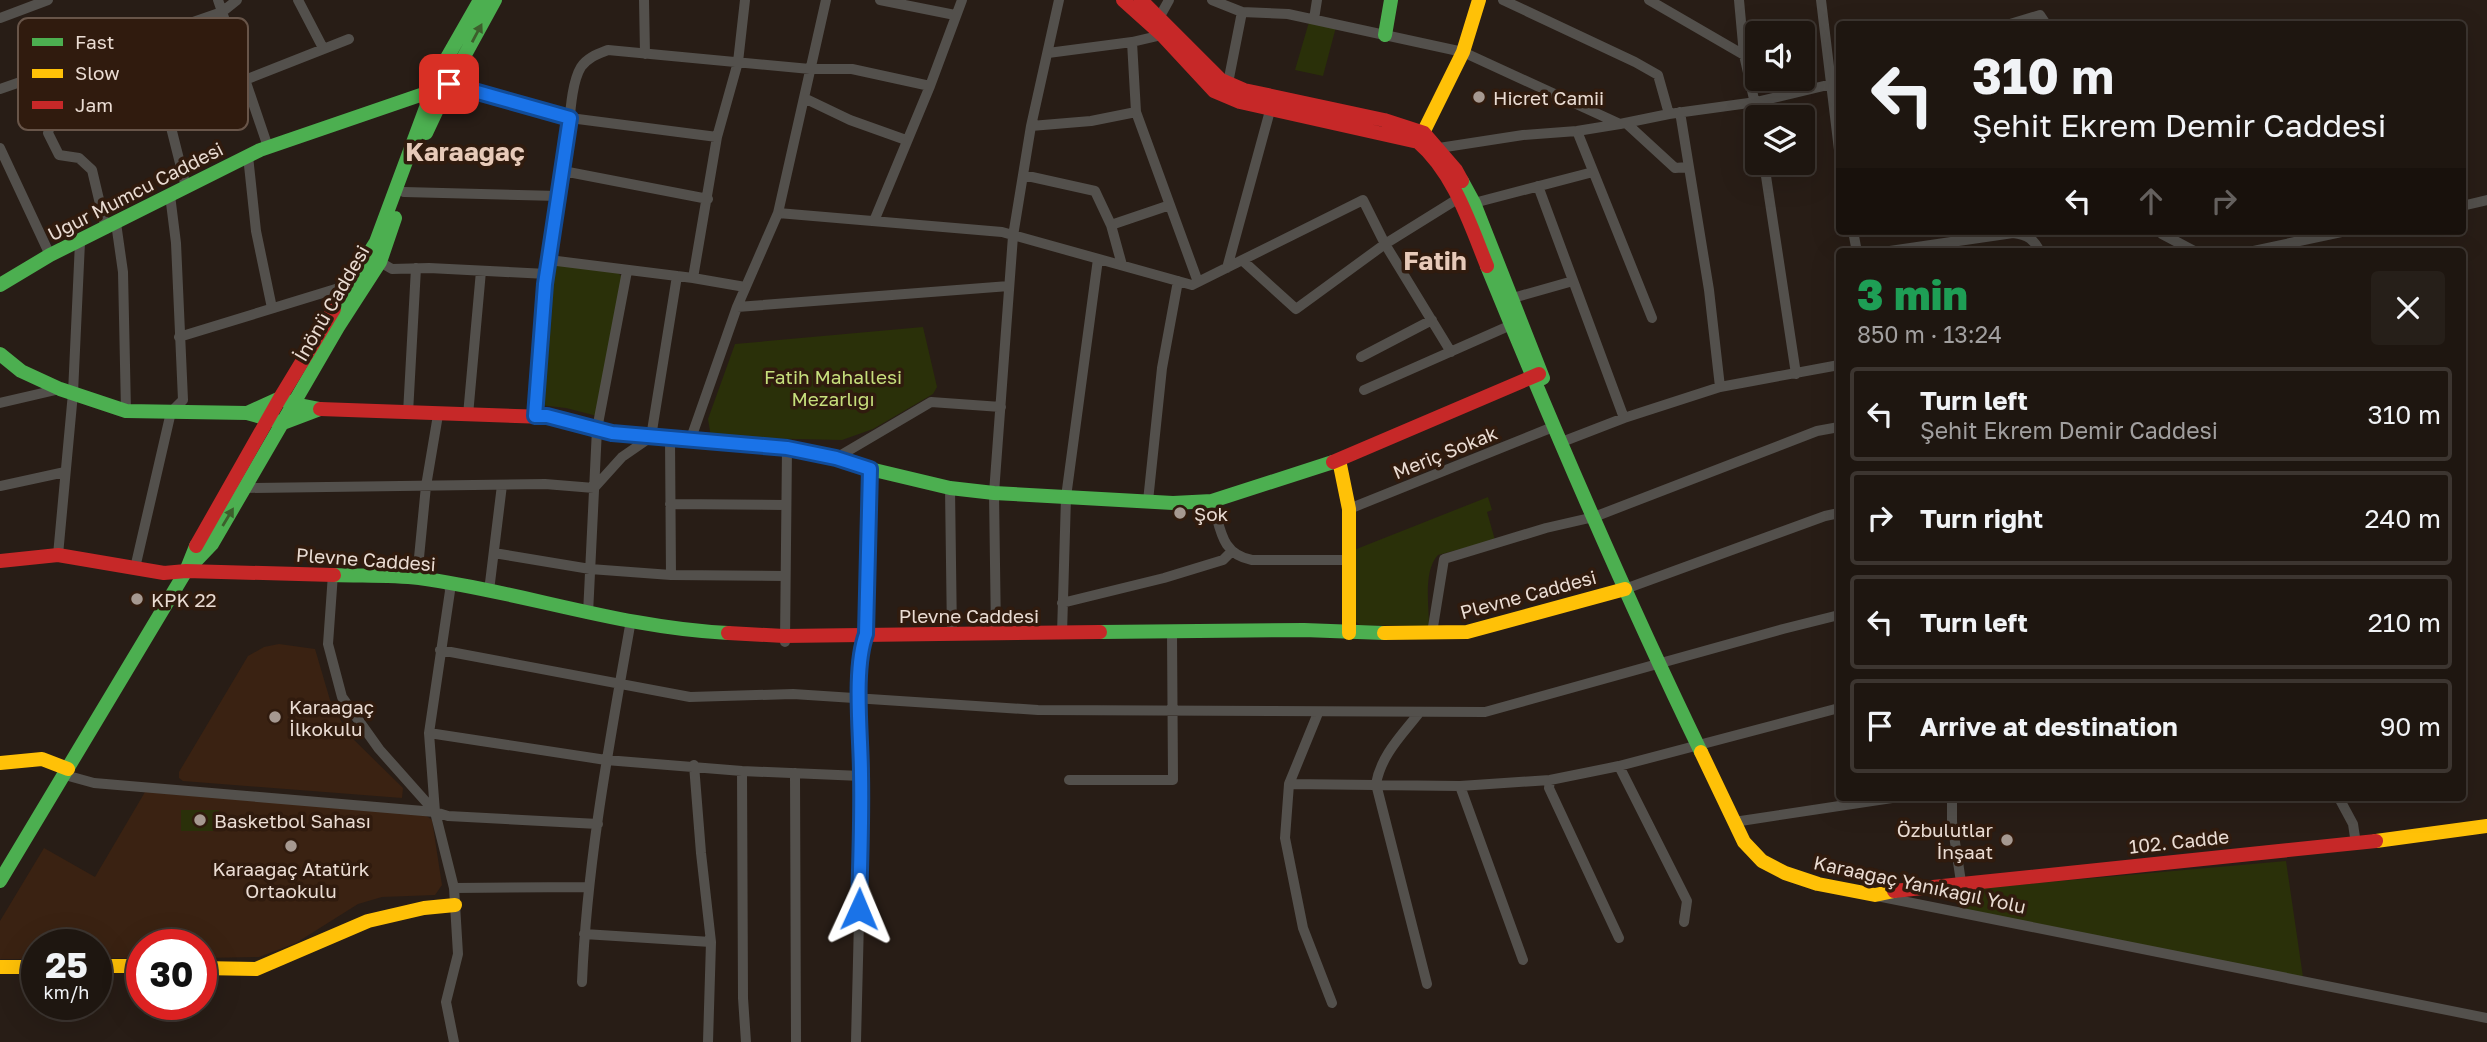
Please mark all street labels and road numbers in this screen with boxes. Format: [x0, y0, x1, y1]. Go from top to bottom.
street label: Uğur Mumcu Caddesi [43, 137, 227, 245]
street label: İnönü Caddesi [288, 241, 374, 365]
street label: Meriç Sokak [1389, 421, 1501, 483]
street label: Plevne Caddesi [295, 543, 437, 575]
street label: Plevne Caddesi [1457, 565, 1599, 623]
street label: Plevne Caddesi [899, 604, 1039, 627]
street label: 102. Cadde [2128, 824, 2230, 858]
street label: Karaağaç Yanıkağıl Yolu [1812, 850, 2028, 918]

